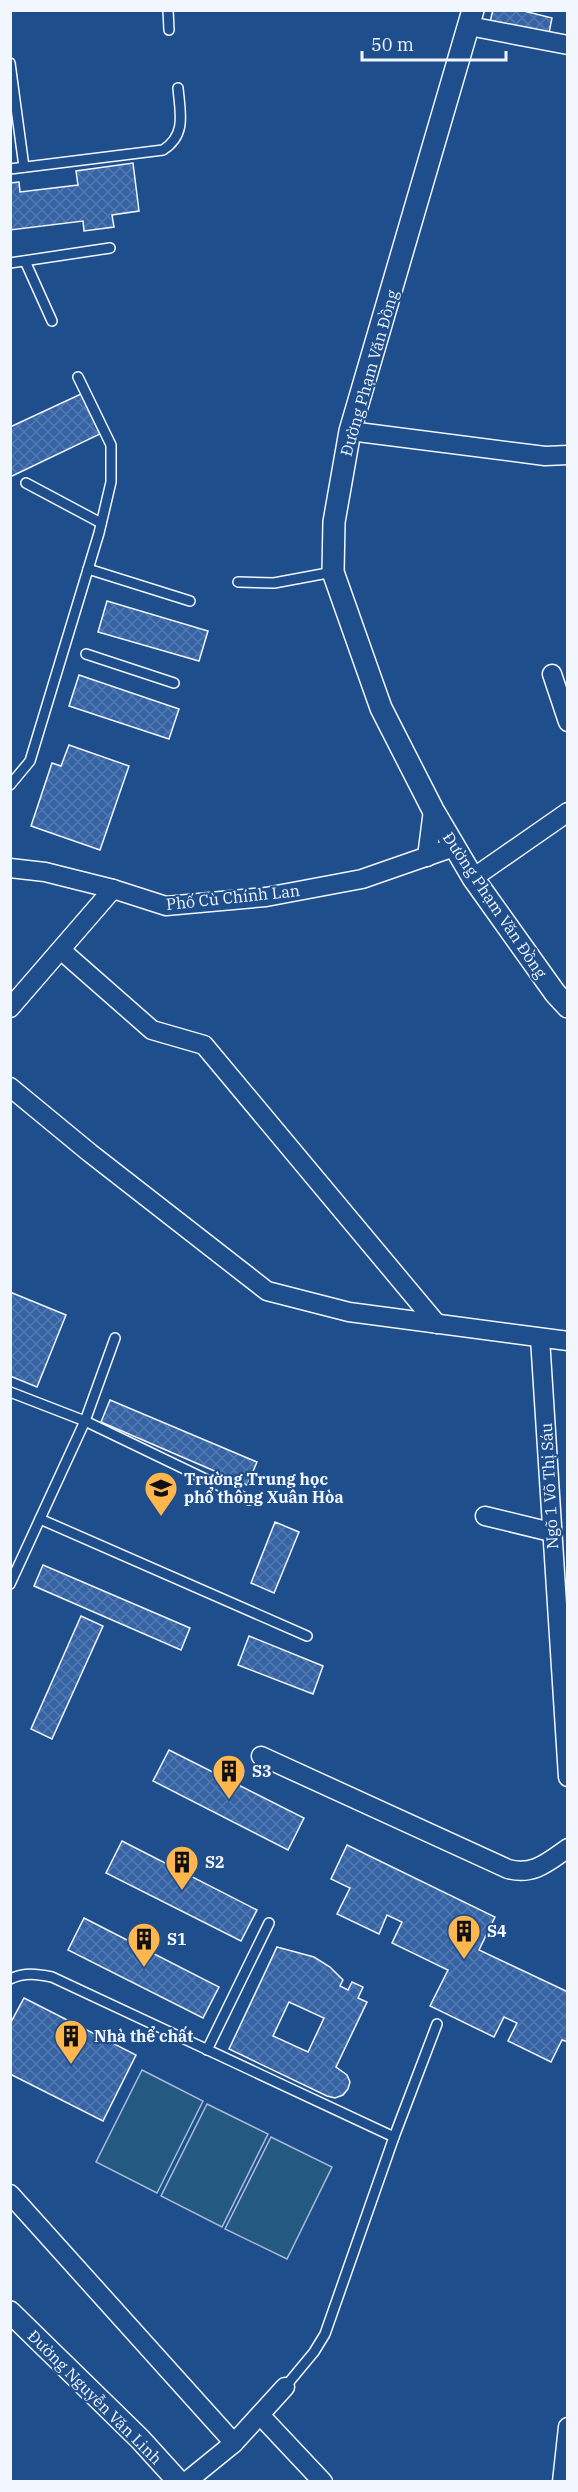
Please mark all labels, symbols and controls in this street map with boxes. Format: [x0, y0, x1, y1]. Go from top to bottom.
scale bar [362, 24, 506, 62]
text: 50 m [371, 33, 414, 56]
street label: Đường Phạm Văn Đồng [336, 287, 402, 458]
street label: Đường Phạm Văn Đồng [439, 828, 552, 982]
street label: Phố Cù Chính Lan [165, 880, 301, 914]
street label: Ngõ 1 Võ Thị Sáu [536, 1422, 562, 1550]
place label: Trường Trung học phổ thông Xuân Hòa [184, 1469, 344, 1507]
school or university icon: Trường Trung học phổ thông Xuân Hòa [143, 1470, 179, 1517]
building icon: S3 [211, 1753, 247, 1800]
place label: S3 [252, 1761, 272, 1781]
building icon: S2 [164, 1844, 200, 1891]
place label: S2 [205, 1852, 225, 1872]
building icon: S4 [446, 1913, 482, 1960]
building icon: S1 [126, 1921, 162, 1968]
place label: S4 [487, 1921, 507, 1941]
place label: S1 [167, 1929, 187, 1949]
building icon: Nhà thể chất [53, 2018, 89, 2065]
place label: Nhà thể chất [94, 2025, 193, 2046]
street label: Đường Nguyễn Văn Linh [24, 2326, 166, 2468]

